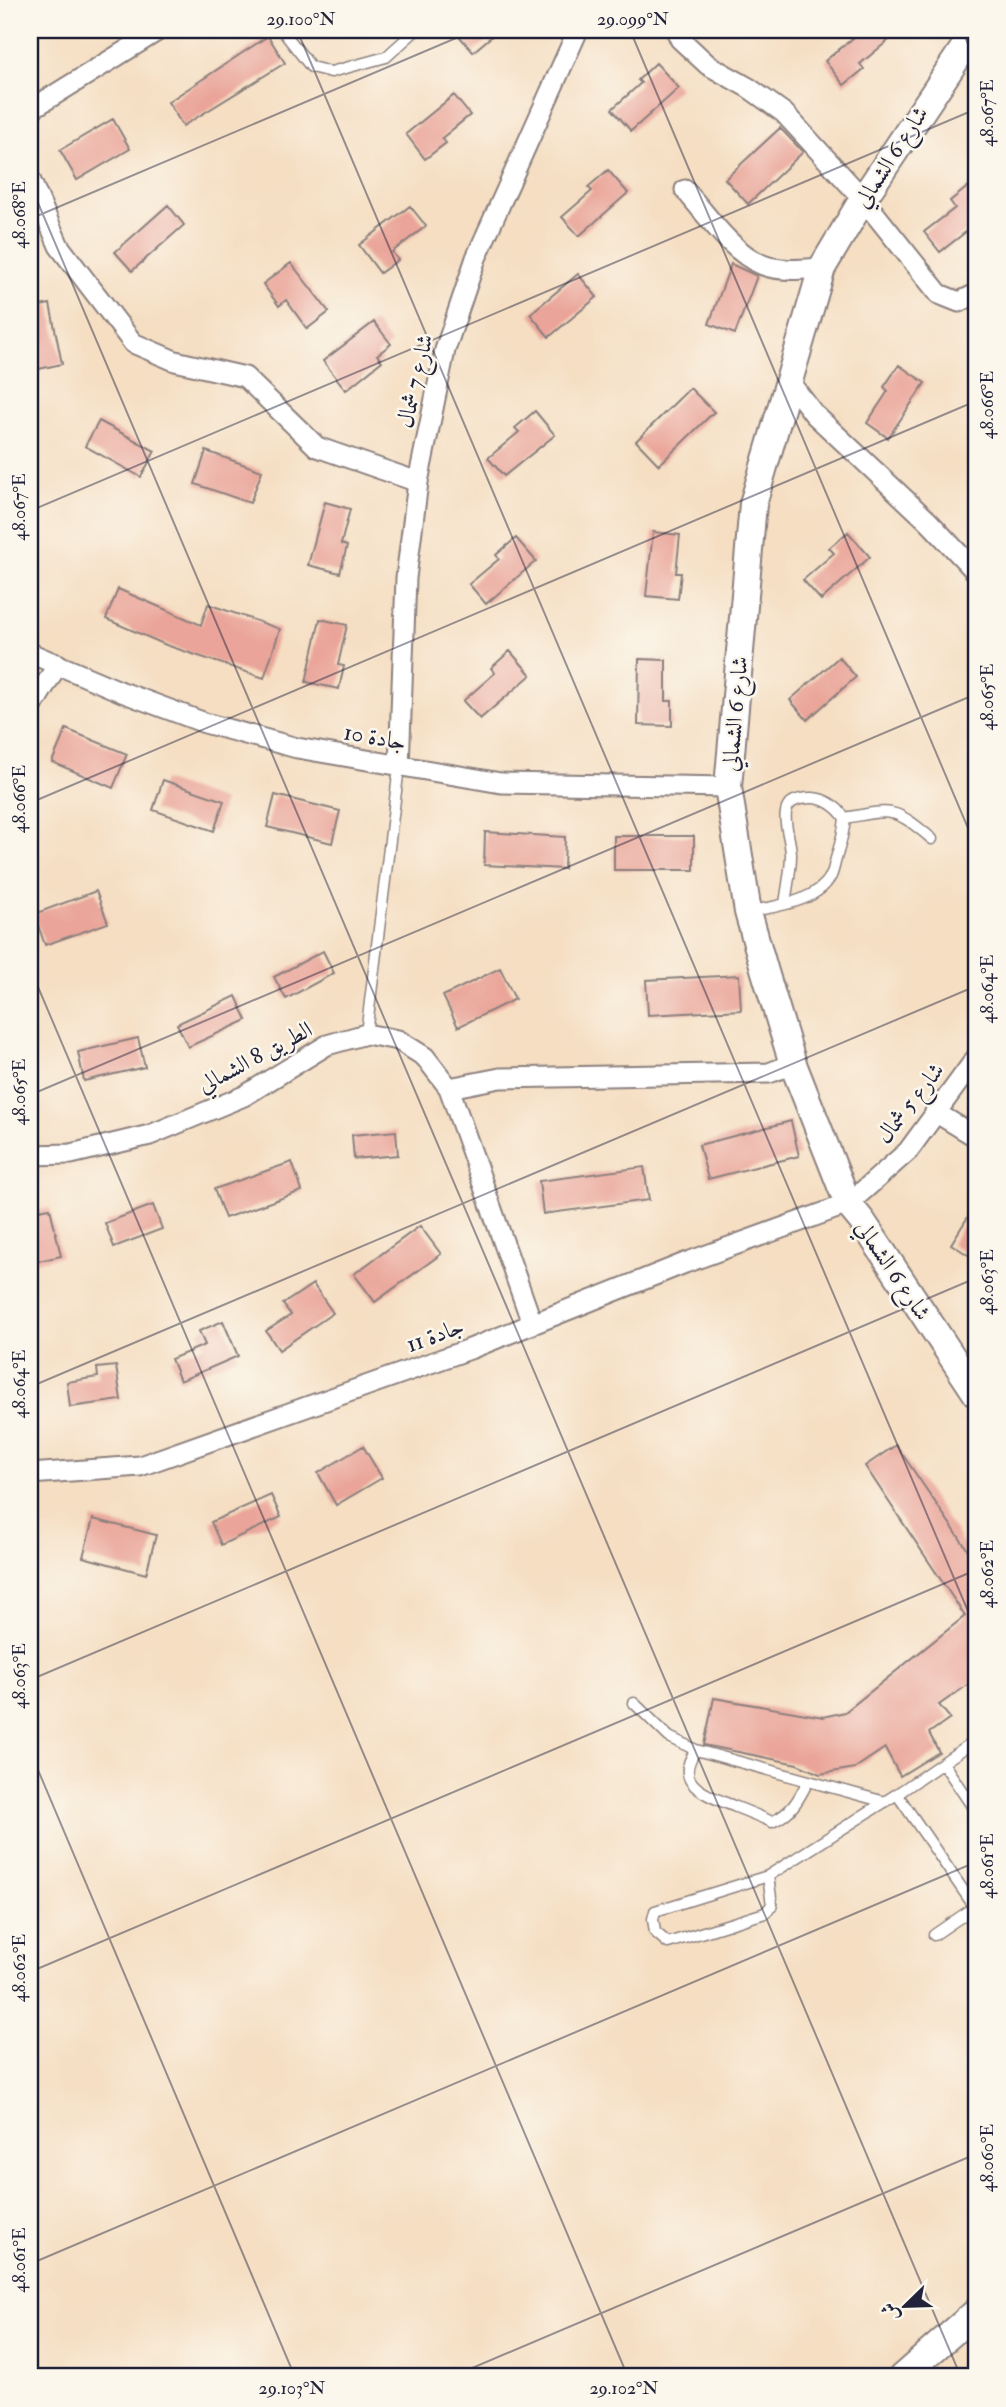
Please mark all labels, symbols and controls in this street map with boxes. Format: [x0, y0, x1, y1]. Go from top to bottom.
text: 29.100°N [266, 8, 336, 31]
text: 29.099°N [597, 8, 669, 31]
text: 48.067°E [976, 79, 999, 147]
street label: شارع 6 الشمالي [847, 101, 939, 216]
text: 48.068°E [8, 181, 31, 249]
street label: شارع 7 شمال [390, 331, 445, 432]
text: 48.066°E [976, 371, 999, 439]
text: 48.067°E [8, 473, 31, 541]
street label: شارع 6 الشمالي [716, 655, 759, 773]
text: 48.065°E [976, 663, 999, 731]
street label: جادة 10 [342, 717, 408, 757]
text: 48.066°E [8, 765, 31, 833]
text: 48.064°E [976, 954, 999, 1023]
street label: الطريق 8 الشمالي [193, 1015, 319, 1103]
street label: شارع 5 شمال [869, 1057, 955, 1152]
text: 48.065°E [8, 1058, 31, 1126]
street label: شارع 6 الشمالي [844, 1214, 937, 1329]
text: 48.063°E [976, 1249, 999, 1315]
street label: جادة 11 [402, 1311, 468, 1359]
text: 48.064°E [8, 1349, 31, 1418]
text: 48.062°E [976, 1540, 999, 1608]
text: 48.063°E [8, 1643, 31, 1709]
text: 48.061°E [976, 1833, 999, 1899]
text: 48.062°E [8, 1934, 31, 2002]
text: 48.060°E [976, 2124, 999, 2192]
text: 48.061°E [8, 2227, 31, 2293]
north arrow [870, 2270, 940, 2340]
text: ش [876, 2299, 905, 2326]
text: 29.103°N [259, 2377, 325, 2400]
text: 29.102°N [590, 2377, 658, 2400]

